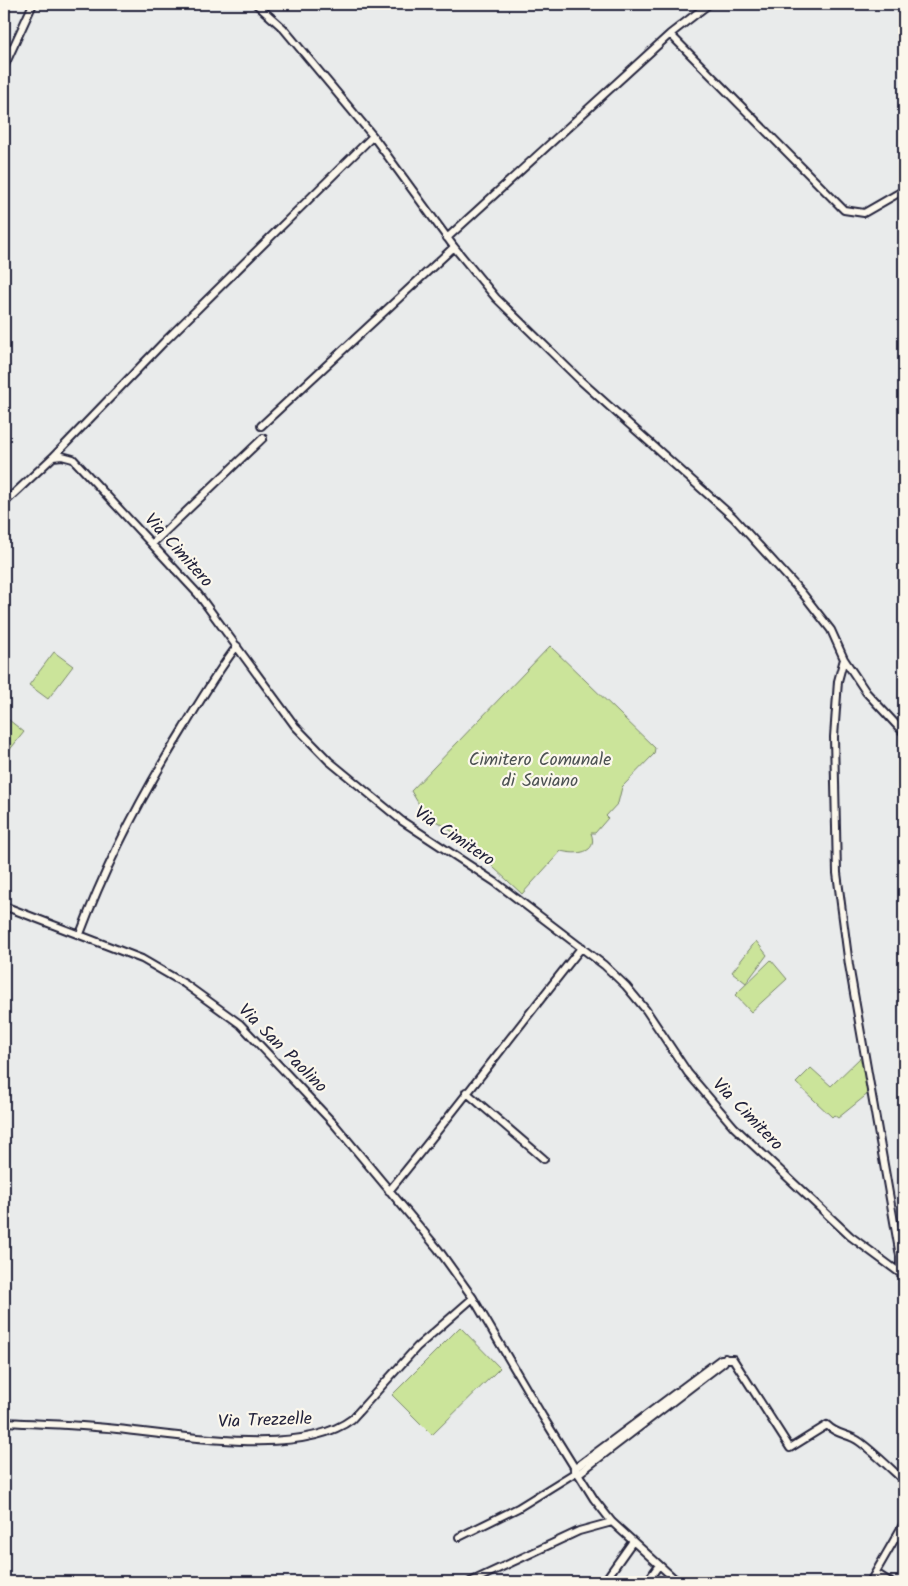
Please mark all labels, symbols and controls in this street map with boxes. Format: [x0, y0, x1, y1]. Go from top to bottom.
street label: Via Cimitero [136, 507, 220, 595]
park label: Cimitero Comunale di Saviano [469, 746, 611, 796]
street label: Via Cimitero [408, 799, 500, 875]
street label: Via San Paolino [230, 997, 334, 1101]
street label: Via Cimitero [704, 1072, 790, 1158]
street label: Via Trezzelle [217, 1405, 313, 1437]

